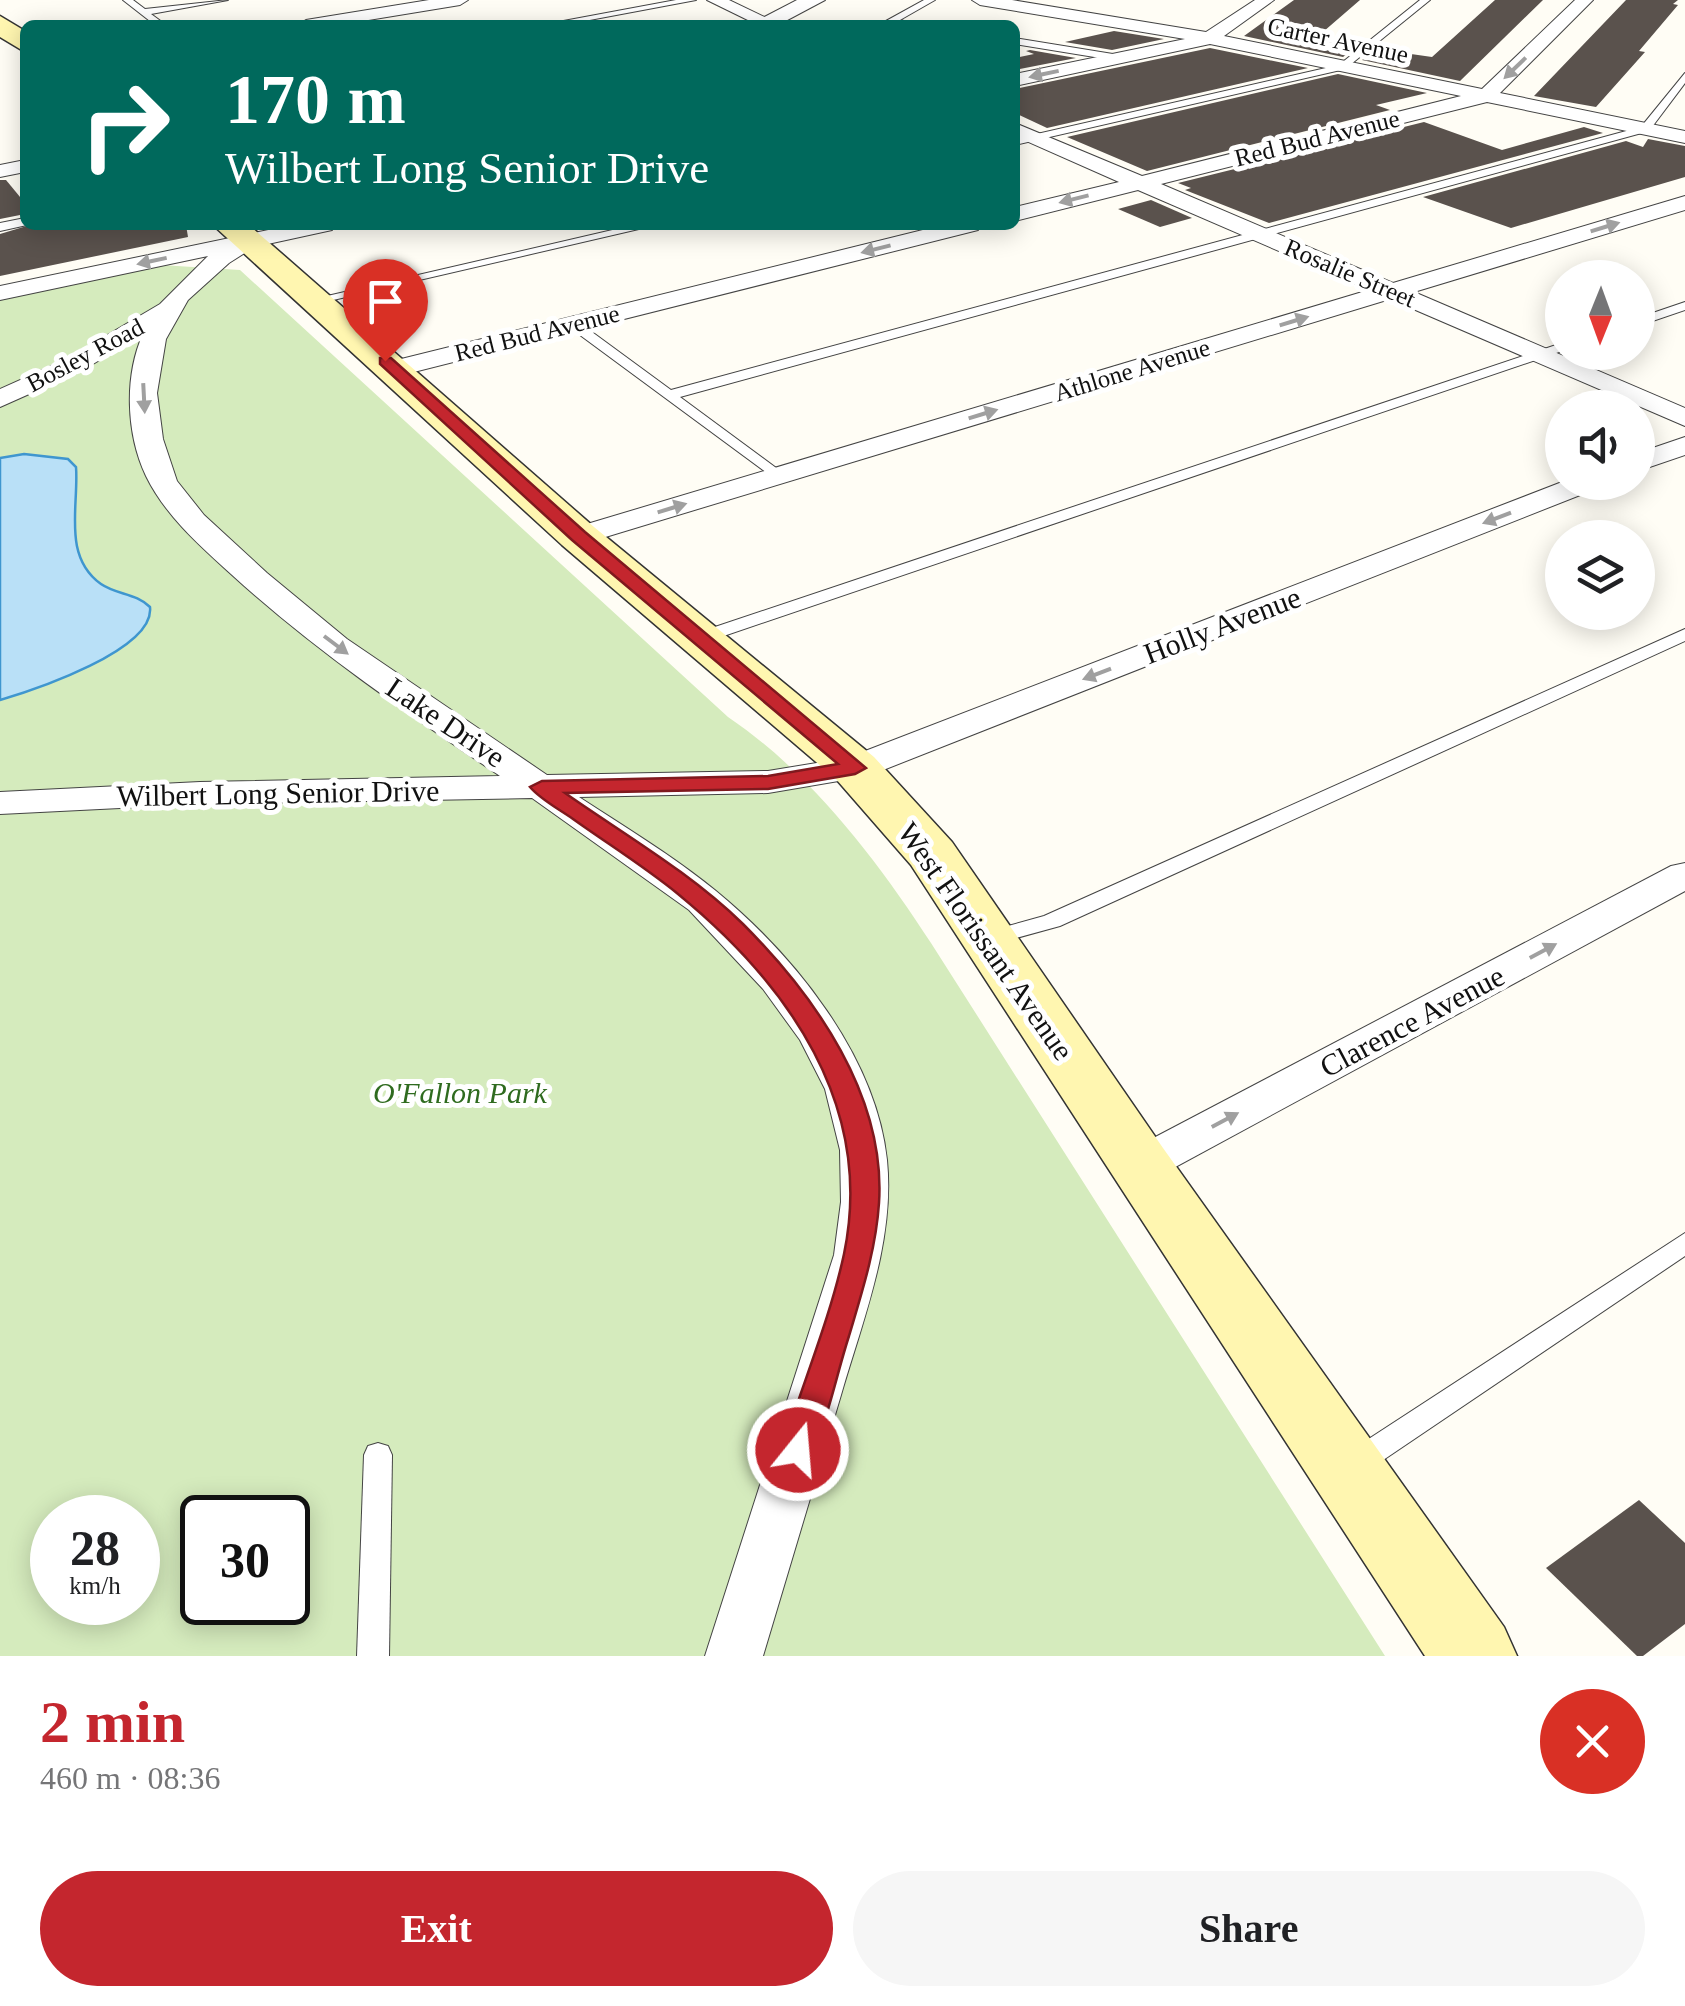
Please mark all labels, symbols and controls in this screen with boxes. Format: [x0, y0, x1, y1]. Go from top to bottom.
street label: Carter Avenue [1265, 12, 1411, 68]
one-way arrow [1503, 56, 1527, 79]
icon: right [60, 60, 190, 190]
text: 170 m [225, 61, 406, 138]
one-way arrow [1028, 67, 1059, 83]
street label: Red Bud Avenue [1232, 104, 1402, 172]
text: Wilbert Long Senior Drive [225, 143, 709, 193]
one-way arrow [1058, 192, 1089, 207]
one-way arrow [1591, 219, 1621, 234]
street label: Rosalie Street [1280, 233, 1420, 313]
one-way arrow [860, 241, 891, 257]
one-way arrow [136, 254, 167, 270]
pin [343, 259, 428, 362]
north arrow [1545, 260, 1655, 370]
map controls [1545, 260, 1655, 630]
icon: arrive [358, 274, 413, 329]
street label: Red Bud Avenue [452, 299, 622, 367]
street label: Bosley Road [22, 313, 148, 397]
one-way arrow [1280, 313, 1310, 328]
street label: Athlone Avenue [1051, 334, 1213, 406]
one-way arrow [136, 383, 152, 415]
button: sound [1545, 390, 1655, 500]
one-way arrow [968, 406, 999, 421]
one-way arrow [657, 500, 687, 515]
one-way arrow [1482, 510, 1512, 526]
button: layers [1545, 520, 1655, 630]
street label: Holly Avenue [1139, 580, 1305, 670]
one-way arrow [323, 634, 349, 654]
one-way arrow [1081, 666, 1111, 682]
street label: Lake Drive [380, 670, 512, 774]
street label: Wilbert Long Senior Drive [116, 774, 440, 812]
street label: West Florissant Avenue [892, 816, 1080, 1066]
one-way arrow [1528, 943, 1557, 960]
street label: Clarence Avenue [1314, 959, 1510, 1083]
park label: O'Fallon Park [373, 1076, 548, 1109]
one-way arrow [1211, 1112, 1239, 1130]
position arrow [746, 1398, 850, 1502]
speed limit sign: 30 [180, 1495, 310, 1625]
text: 28 [70, 1520, 120, 1576]
text: km/h [69, 1572, 121, 1599]
text: 2 min [40, 1689, 185, 1755]
button: close [1540, 1689, 1645, 1794]
text: 460 m · 08:36 [40, 1760, 220, 1796]
button: Exit [40, 1871, 833, 1986]
button: Share [853, 1871, 1645, 1986]

